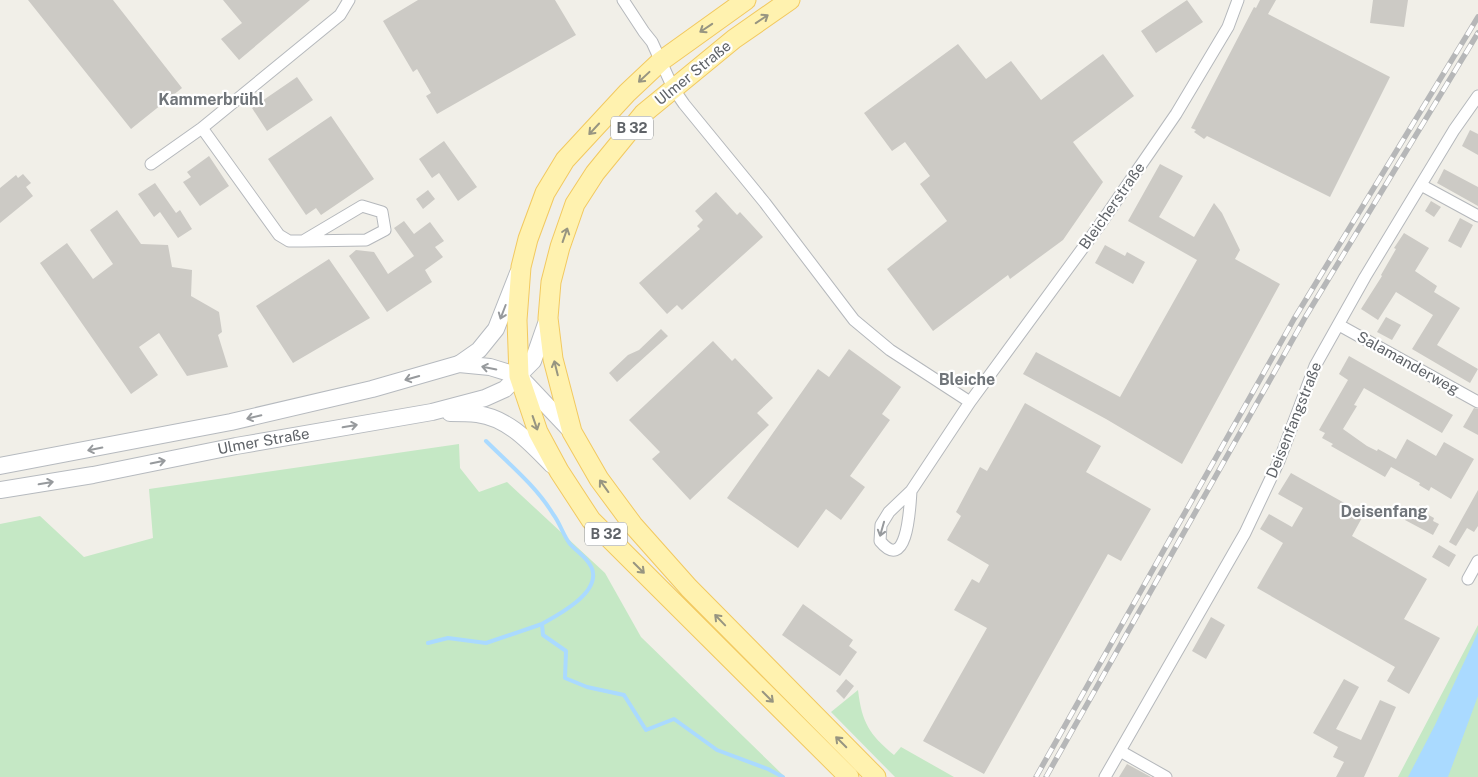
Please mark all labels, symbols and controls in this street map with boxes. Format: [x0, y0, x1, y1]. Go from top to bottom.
one-way arrow [755, 14, 769, 24]
one-way arrow [699, 23, 713, 33]
street label: Ulmer Straße [651, 37, 734, 108]
one-way arrow [638, 71, 650, 83]
district label: Kammerbrühl [158, 90, 264, 109]
road number: B 32 [611, 116, 653, 140]
one-way arrow [588, 123, 600, 136]
street label: Bleicherstraße [1075, 159, 1148, 252]
one-way arrow [561, 228, 570, 243]
one-way arrow [497, 304, 507, 319]
street label: Salamanderweg [1354, 328, 1462, 398]
street label: Deisenfangstraße [1263, 359, 1325, 480]
one-way arrow [551, 361, 560, 377]
one-way arrow [482, 362, 498, 372]
district label: Bleiche [939, 370, 995, 389]
one-way arrow [404, 373, 420, 383]
one-way arrow [247, 413, 263, 422]
one-way arrow [531, 414, 540, 430]
one-way arrow [341, 421, 357, 431]
street label: Ulmer Straße [216, 424, 311, 458]
one-way arrow [87, 445, 103, 454]
one-way arrow [149, 457, 165, 466]
one-way arrow [38, 477, 54, 487]
one-way arrow [599, 479, 609, 493]
district label: Deisenfang [1340, 502, 1428, 521]
one-way arrow [876, 520, 886, 536]
road number: B 32 [585, 522, 627, 546]
one-way arrow [633, 561, 645, 574]
one-way arrow [714, 614, 726, 626]
one-way arrow [762, 691, 774, 703]
one-way arrow [836, 737, 848, 749]

